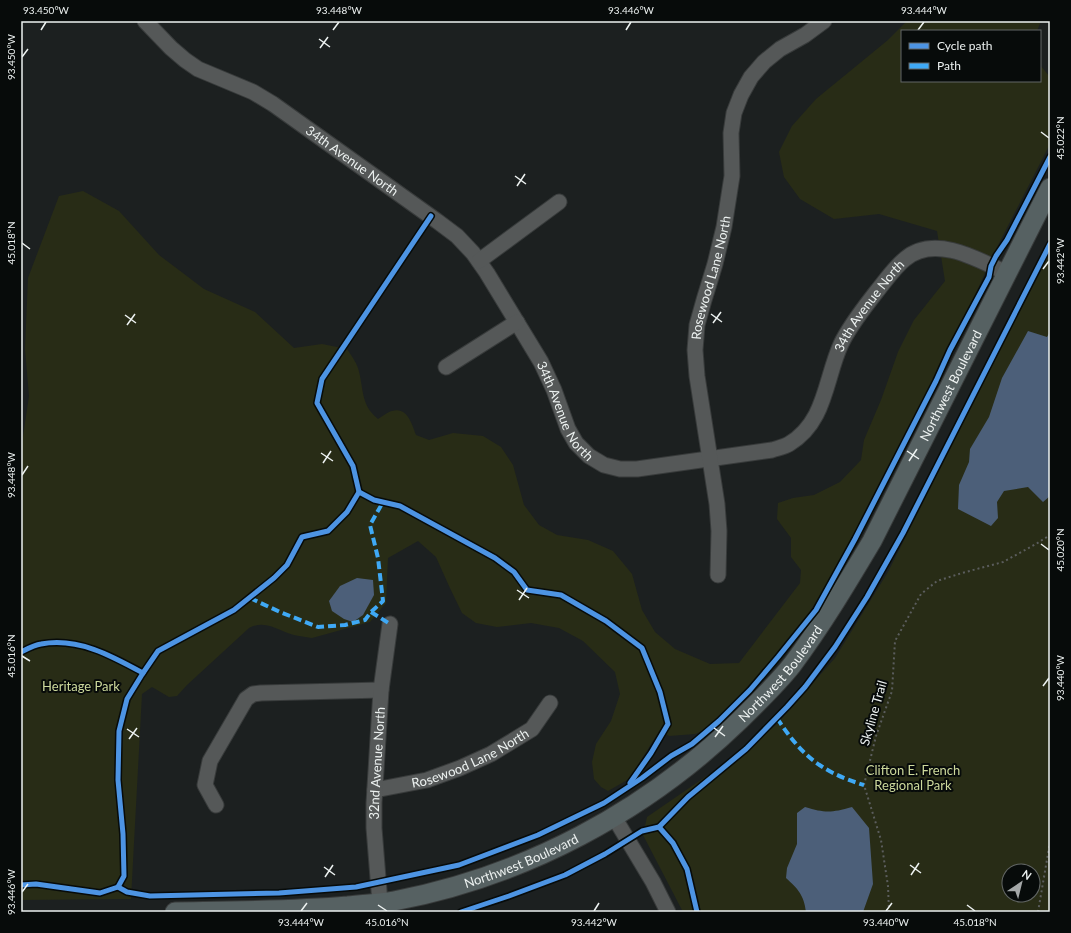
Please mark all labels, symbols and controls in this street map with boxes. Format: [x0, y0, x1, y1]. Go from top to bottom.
text: 93.450°W [23, 4, 70, 16]
text: 93.448°W [316, 4, 363, 16]
text: 93.446°W [608, 4, 655, 16]
text: 93.444°W [901, 4, 948, 16]
legend [901, 30, 1041, 82]
text: 93.450°W [5, 33, 17, 80]
text: Cycle path [937, 38, 992, 53]
text: Path [937, 58, 961, 73]
text: 45.022°N [1054, 116, 1066, 160]
street label: 34th Avenue North [303, 122, 402, 199]
street label: Rosewood Lane North [688, 215, 734, 340]
text: 45.018°N [5, 221, 17, 265]
text: 93.442°W [1054, 237, 1066, 284]
street label: 34th Avenue North [831, 256, 907, 354]
street label: Northwest Boulevard [916, 327, 985, 443]
street label: 34th Avenue North [534, 359, 597, 464]
text: 93.448°W [5, 451, 17, 498]
text: 45.020°N [1054, 528, 1066, 572]
street label: Northwest Boulevard [735, 622, 826, 725]
text: 45.016°N [5, 634, 17, 678]
text: 93.440°W [1054, 654, 1066, 701]
park label: Heritage Park [42, 678, 120, 694]
street label: Skyline Trail [856, 679, 890, 747]
street label: 32nd Avenue North [366, 707, 388, 820]
street label: Rosewood Lane North [410, 725, 532, 791]
park label: Clifton E. French Regional Park [866, 762, 960, 793]
street label: Northwest Boulevard [462, 830, 581, 891]
north arrow [1001, 863, 1041, 903]
text: N [1020, 867, 1034, 882]
text: 93.446°W [5, 868, 17, 915]
text: 93.444°W [278, 916, 325, 928]
text: 45.016°N [365, 916, 409, 928]
text: 93.442°W [571, 916, 618, 928]
text: 93.440°W [863, 916, 910, 928]
text: 45.018°N [953, 916, 997, 928]

